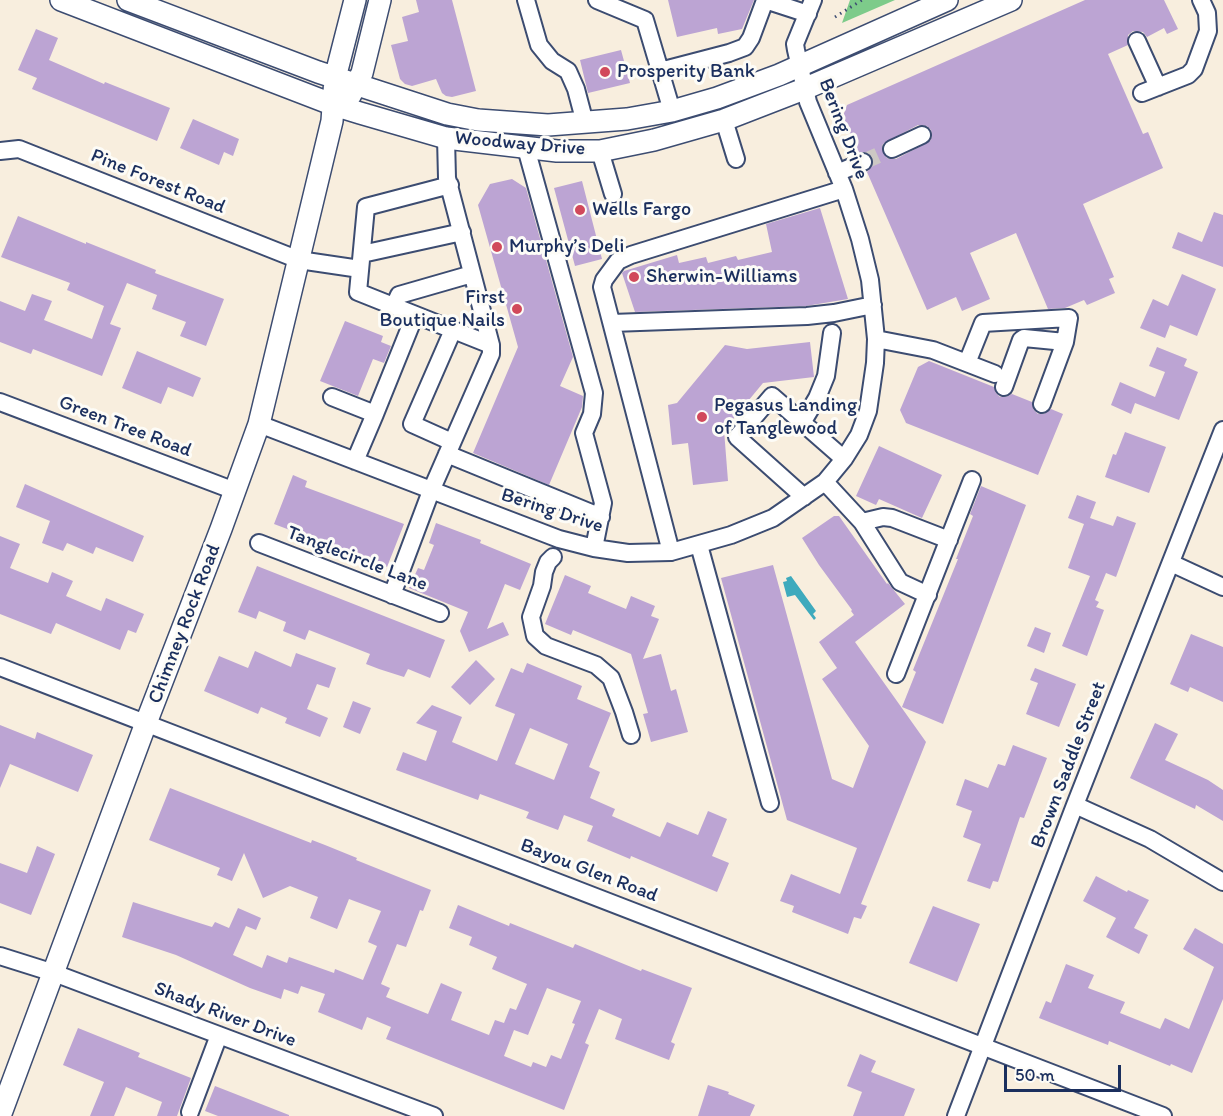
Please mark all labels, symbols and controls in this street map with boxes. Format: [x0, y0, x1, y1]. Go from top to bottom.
place label: Prosperity Bank [617, 60, 755, 84]
marker: Prosperity Bank [598, 65, 612, 79]
street label: Bering Drive [813, 75, 873, 183]
street label: Woodway Drive [454, 126, 586, 162]
street label: Pine Forest Road [87, 144, 229, 220]
place label: Wells Fargo [592, 198, 691, 222]
marker: Wells Fargo [573, 203, 587, 217]
place label: Murphy’s Deli [509, 235, 624, 259]
marker: Murphy’s Deli [490, 240, 504, 254]
place label: Sherwin-Williams [646, 265, 797, 289]
marker: Sherwin-Williams [627, 270, 641, 284]
place label: First Boutique Nails [379, 286, 505, 333]
marker: First Boutique Nails [510, 302, 524, 316]
street label: Green Tree Road [55, 391, 195, 463]
place label: Pegasus Landing of Tanglewood [714, 394, 857, 441]
marker: Pegasus Landing of Tanglewood [695, 410, 709, 424]
street label: Bering Drive [498, 483, 606, 539]
street label: Tanglecircle Lane [283, 521, 431, 597]
street label: Chimney Rock Road [144, 541, 226, 707]
street label: Brown Saddle Street [1026, 678, 1112, 852]
street label: Bayou Glen Road [517, 834, 661, 908]
street label: Shady River Drive [151, 977, 299, 1053]
scale bar [1007, 1053, 1124, 1091]
text: 50 m [1015, 1064, 1055, 1086]

